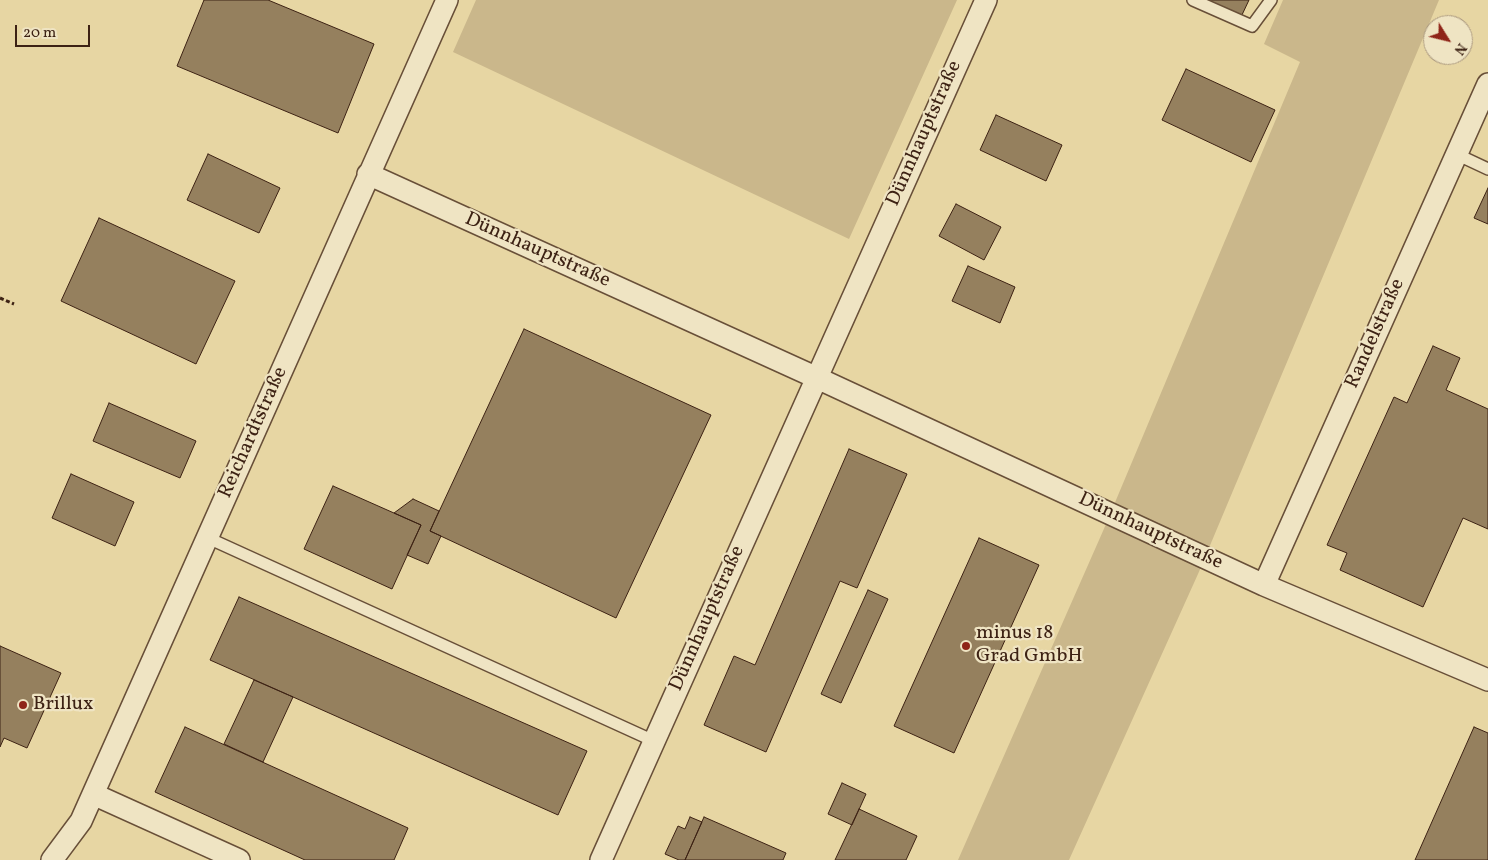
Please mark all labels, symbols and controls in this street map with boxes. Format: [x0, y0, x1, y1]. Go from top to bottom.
scale bar [18, 15, 92, 47]
north arrow [1423, 15, 1473, 65]
text: 20 m [23, 23, 56, 44]
text: N [1449, 39, 1470, 58]
street label: Dünnhauptstraße [882, 58, 968, 210]
street label: Dünnhauptstraße [461, 208, 613, 294]
street label: Randelstraße [1341, 275, 1411, 393]
street label: Reichardtstraße [214, 364, 294, 502]
street label: Dünnhauptstraße [1074, 488, 1226, 576]
street label: Dünnhauptstraße [665, 543, 751, 695]
place label: minus 18 Grad GmbH [976, 622, 1083, 669]
marker: minus 18 Grad GmbH [960, 640, 972, 652]
place label: Brillux [33, 693, 94, 717]
marker: Brillux [17, 699, 29, 711]

